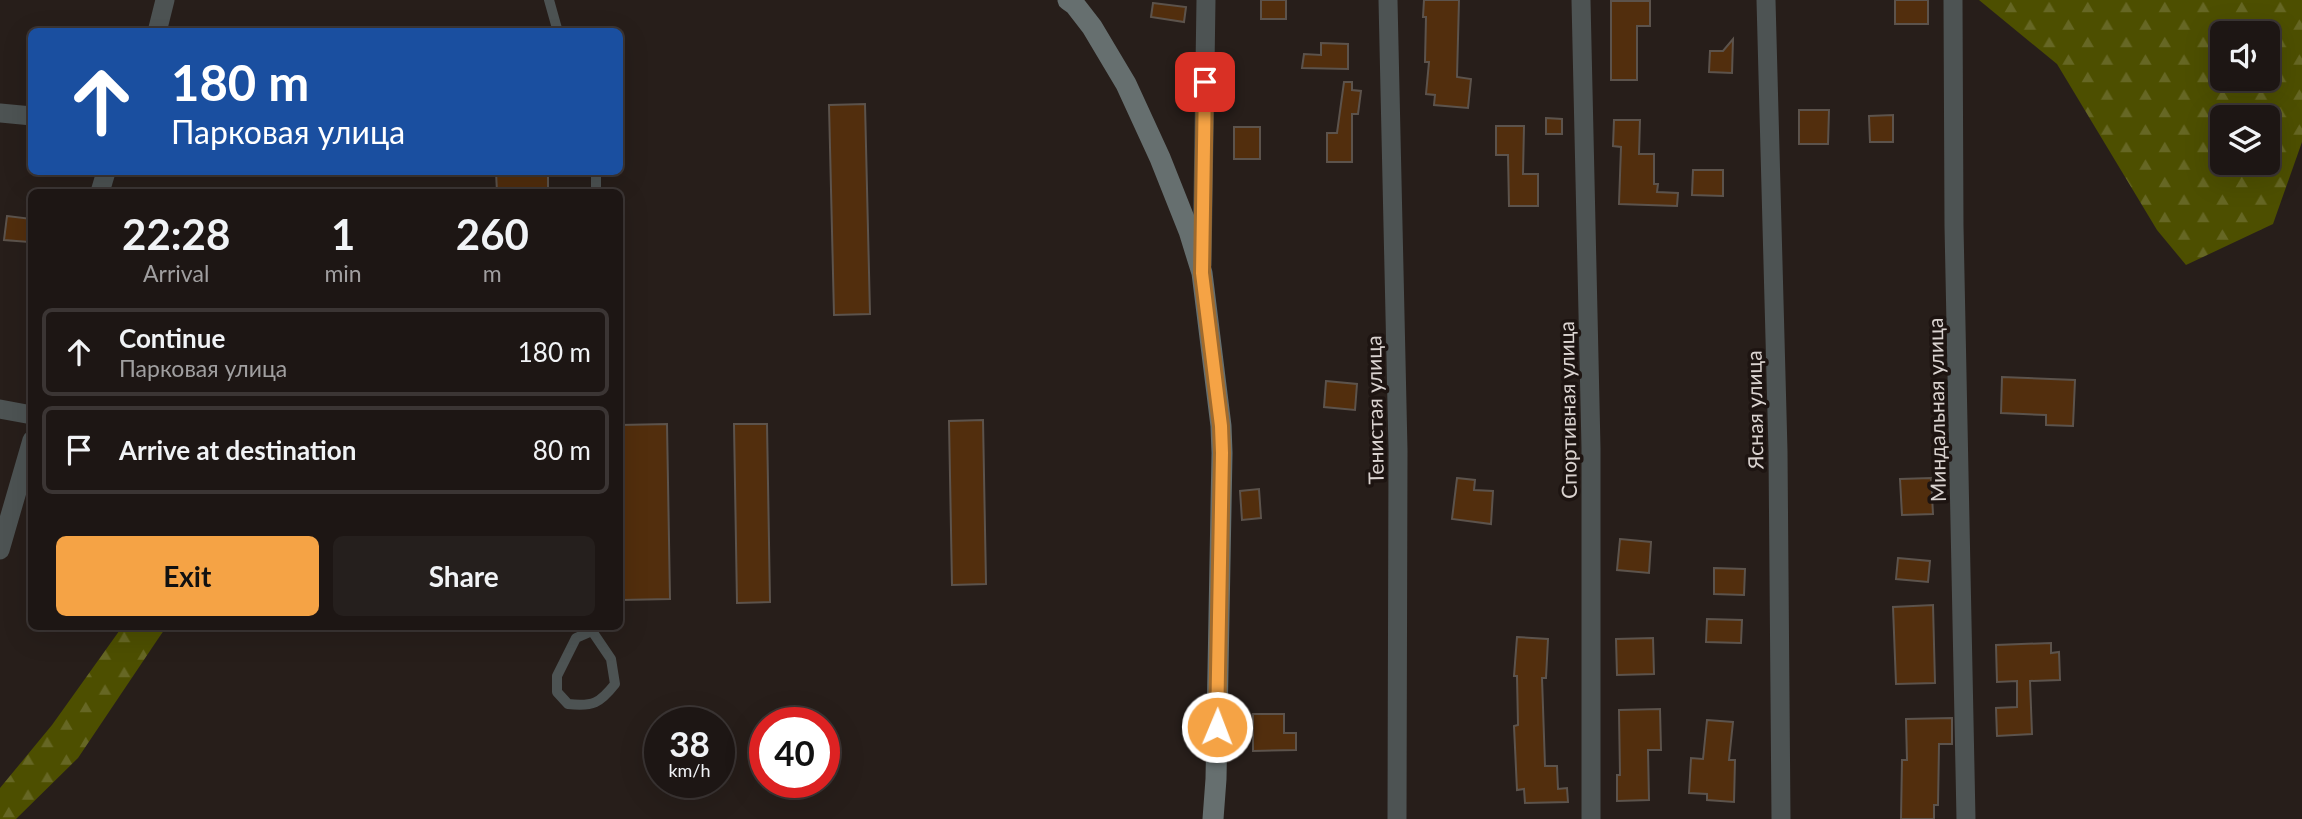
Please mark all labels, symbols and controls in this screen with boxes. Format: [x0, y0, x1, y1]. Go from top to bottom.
map controls [2210, 21, 2280, 175]
button: sound [2210, 21, 2280, 91]
pin [1175, 52, 1235, 112]
text: 180 m [171, 53, 309, 111]
icon: ahead [56, 56, 147, 147]
icon: arrive [1186, 63, 1224, 101]
button: layers [2210, 105, 2280, 175]
text: Парковая улица [171, 112, 405, 151]
text: 22:28 [122, 209, 230, 259]
text: 1 [331, 209, 355, 259]
text: 260 [456, 209, 529, 259]
text: Arrival [143, 259, 209, 287]
text: min [324, 259, 362, 287]
text: m [483, 259, 502, 287]
street label: Миндальная улица [1922, 318, 1950, 502]
street label: Спортивная улица [1553, 321, 1581, 499]
text: Continue [119, 322, 225, 354]
icon: ahead [60, 333, 98, 371]
street label: Тенистая улица [1360, 335, 1388, 485]
text: 180 m [518, 336, 591, 368]
street label: Ясная улица [1740, 350, 1768, 471]
text: Парковая улица [119, 354, 287, 382]
icon: arrive [60, 431, 98, 469]
text: Arrive at destination [119, 434, 356, 466]
text: 80 m [533, 434, 591, 466]
button: Exit [56, 536, 319, 616]
button: Share [333, 536, 595, 616]
position arrow [1180, 690, 1254, 764]
speed limit sign: 40 [749, 707, 840, 798]
text: 38 [669, 722, 710, 764]
text: km/h [668, 759, 711, 781]

